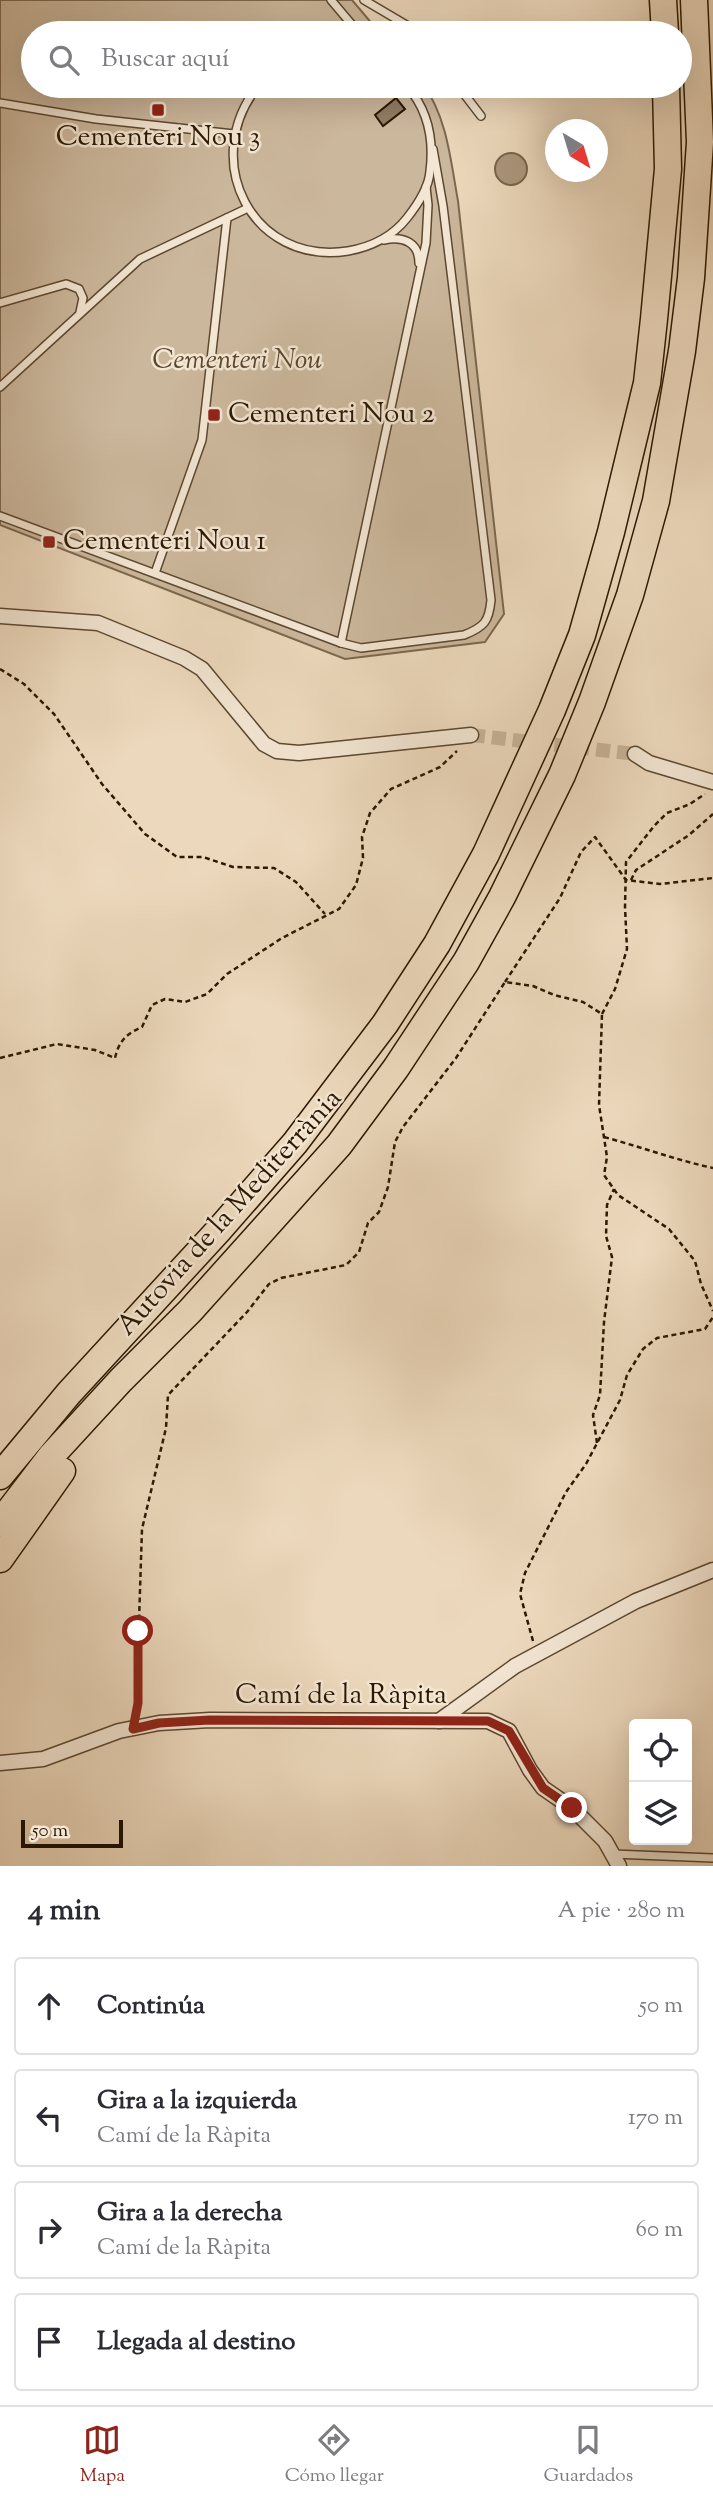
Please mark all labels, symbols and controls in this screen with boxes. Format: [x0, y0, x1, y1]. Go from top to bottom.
search box [21, 21, 692, 98]
icon: search [45, 41, 83, 79]
text: Buscar aquí [101, 41, 230, 78]
marker: Cementeri Nou 3 [150, 102, 166, 118]
place label: Cementeri Nou 3 [56, 118, 260, 158]
north arrow [545, 119, 608, 182]
park label: Cementeri Nou [152, 341, 322, 381]
place label: Cementeri Nou 2 [228, 395, 435, 435]
marker: Cementeri Nou 2 [206, 407, 222, 423]
place label: Cementeri Nou 1 [63, 522, 266, 562]
marker: Cementeri Nou 1 [41, 534, 57, 550]
street label: Autovia de la Mediterrània [108, 1080, 352, 1346]
route start [122, 1615, 153, 1646]
street label: Camí de la Ràpita [235, 1676, 447, 1716]
map controls [629, 1719, 692, 1845]
button: locate [629, 1719, 692, 1782]
button: layers [629, 1782, 692, 1845]
route end [556, 1792, 587, 1823]
scale bar [21, 1817, 122, 1849]
text: 50 m [32, 1818, 68, 1845]
text: 4 min [28, 1890, 101, 1933]
text: A pie · 280 m [558, 1895, 685, 1928]
icon: ahead [30, 1987, 68, 2025]
text: Continúa [97, 1988, 205, 2025]
text: 50 m [639, 1990, 683, 2023]
text: Gira a la izquierda [97, 2083, 297, 2120]
icon: left [30, 2099, 68, 2137]
text: 170 m [628, 2102, 683, 2135]
text: Camí de la Ràpita [97, 2120, 271, 2153]
text: Gira a la derecha [97, 2195, 282, 2232]
icon: right [30, 2211, 68, 2249]
text: 60 m [635, 2214, 683, 2247]
text: Camí de la Ràpita [97, 2232, 271, 2265]
icon: arrive [30, 2323, 68, 2361]
text: Llegada al destino [97, 2324, 295, 2361]
tab: Mapa [80, 2421, 125, 2490]
tab: Cómo llegar [285, 2421, 384, 2490]
tab: Guardados [543, 2421, 633, 2490]

